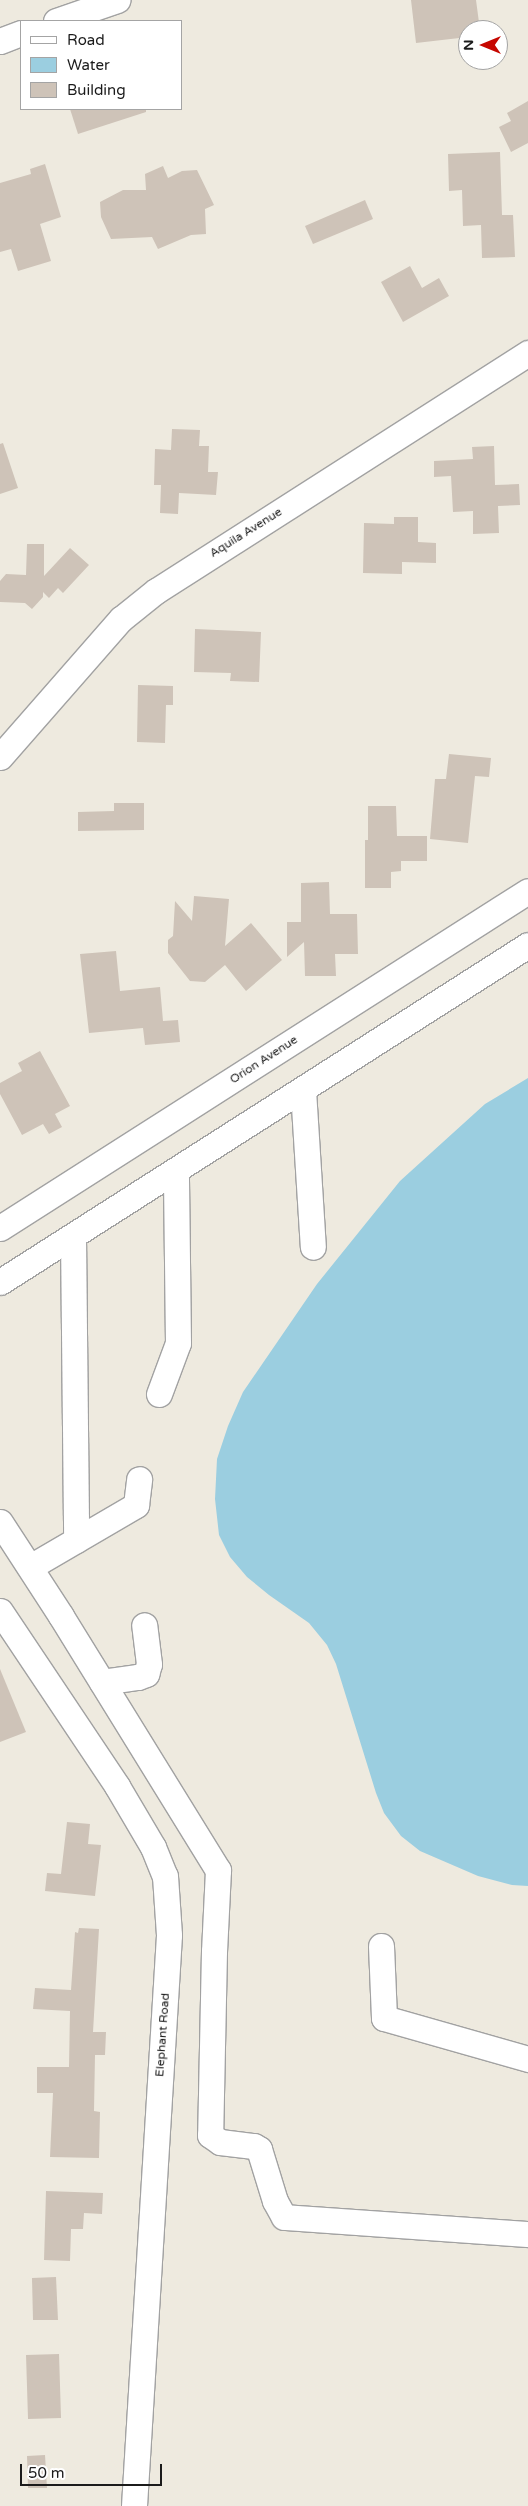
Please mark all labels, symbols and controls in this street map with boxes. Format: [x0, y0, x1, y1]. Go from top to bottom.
legend [20, 20, 182, 110]
north arrow [458, 20, 508, 70]
text: Road [67, 31, 105, 49]
text: N [460, 39, 477, 51]
text: Water [67, 56, 110, 74]
text: Building [67, 81, 126, 99]
street label: Aquila Avenue [207, 505, 285, 561]
street label: Orion Avenue [227, 1033, 301, 1087]
street label: Elephant Road [153, 1993, 173, 2077]
scale bar [22, 2454, 165, 2486]
text: 50 m [28, 2464, 65, 2482]

